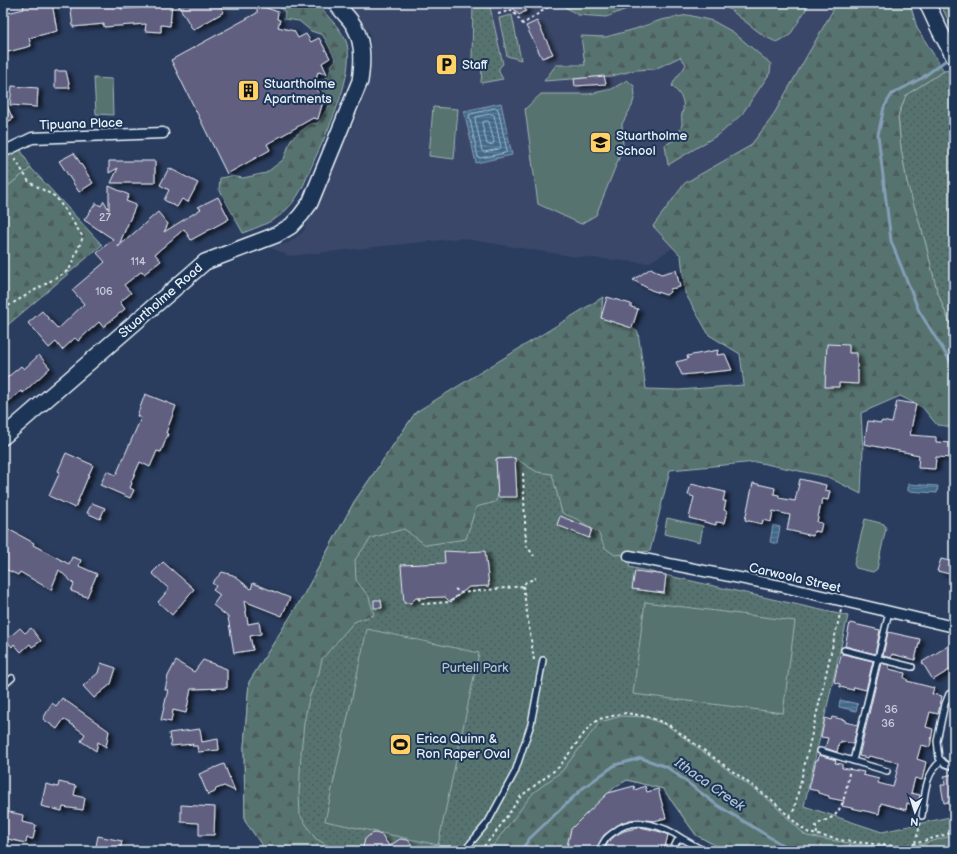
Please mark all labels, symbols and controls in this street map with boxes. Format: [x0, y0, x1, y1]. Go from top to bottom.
parking icon: Staff [433, 51, 459, 77]
place label: Staff [462, 57, 488, 73]
place label: Stuartholme Apartments [264, 76, 335, 107]
building icon: Stuartholme Apartments [235, 77, 261, 103]
street label: Tipuana Place [39, 115, 123, 133]
place label: Stuartholme School [616, 128, 687, 159]
school or university icon: Stuartholme School [587, 129, 613, 155]
house number: 27 [99, 211, 112, 224]
house number: 114 [130, 255, 146, 268]
street label: Stuartholme Road [115, 260, 206, 342]
house number: 106 [95, 285, 113, 298]
street label: Carwoola Street [747, 560, 842, 596]
park label: Purtell Park [442, 660, 509, 676]
house number: 36 [884, 703, 898, 716]
house number: 36 [881, 717, 895, 730]
place label: Erica Quinn & Ron Raper Oval [416, 731, 510, 762]
sports icon: Erica Quinn & Ron Raper Oval [388, 732, 414, 758]
water label: Ithaca Creek [671, 753, 749, 815]
north arrow [895, 792, 935, 832]
text: N [910, 815, 919, 828]

